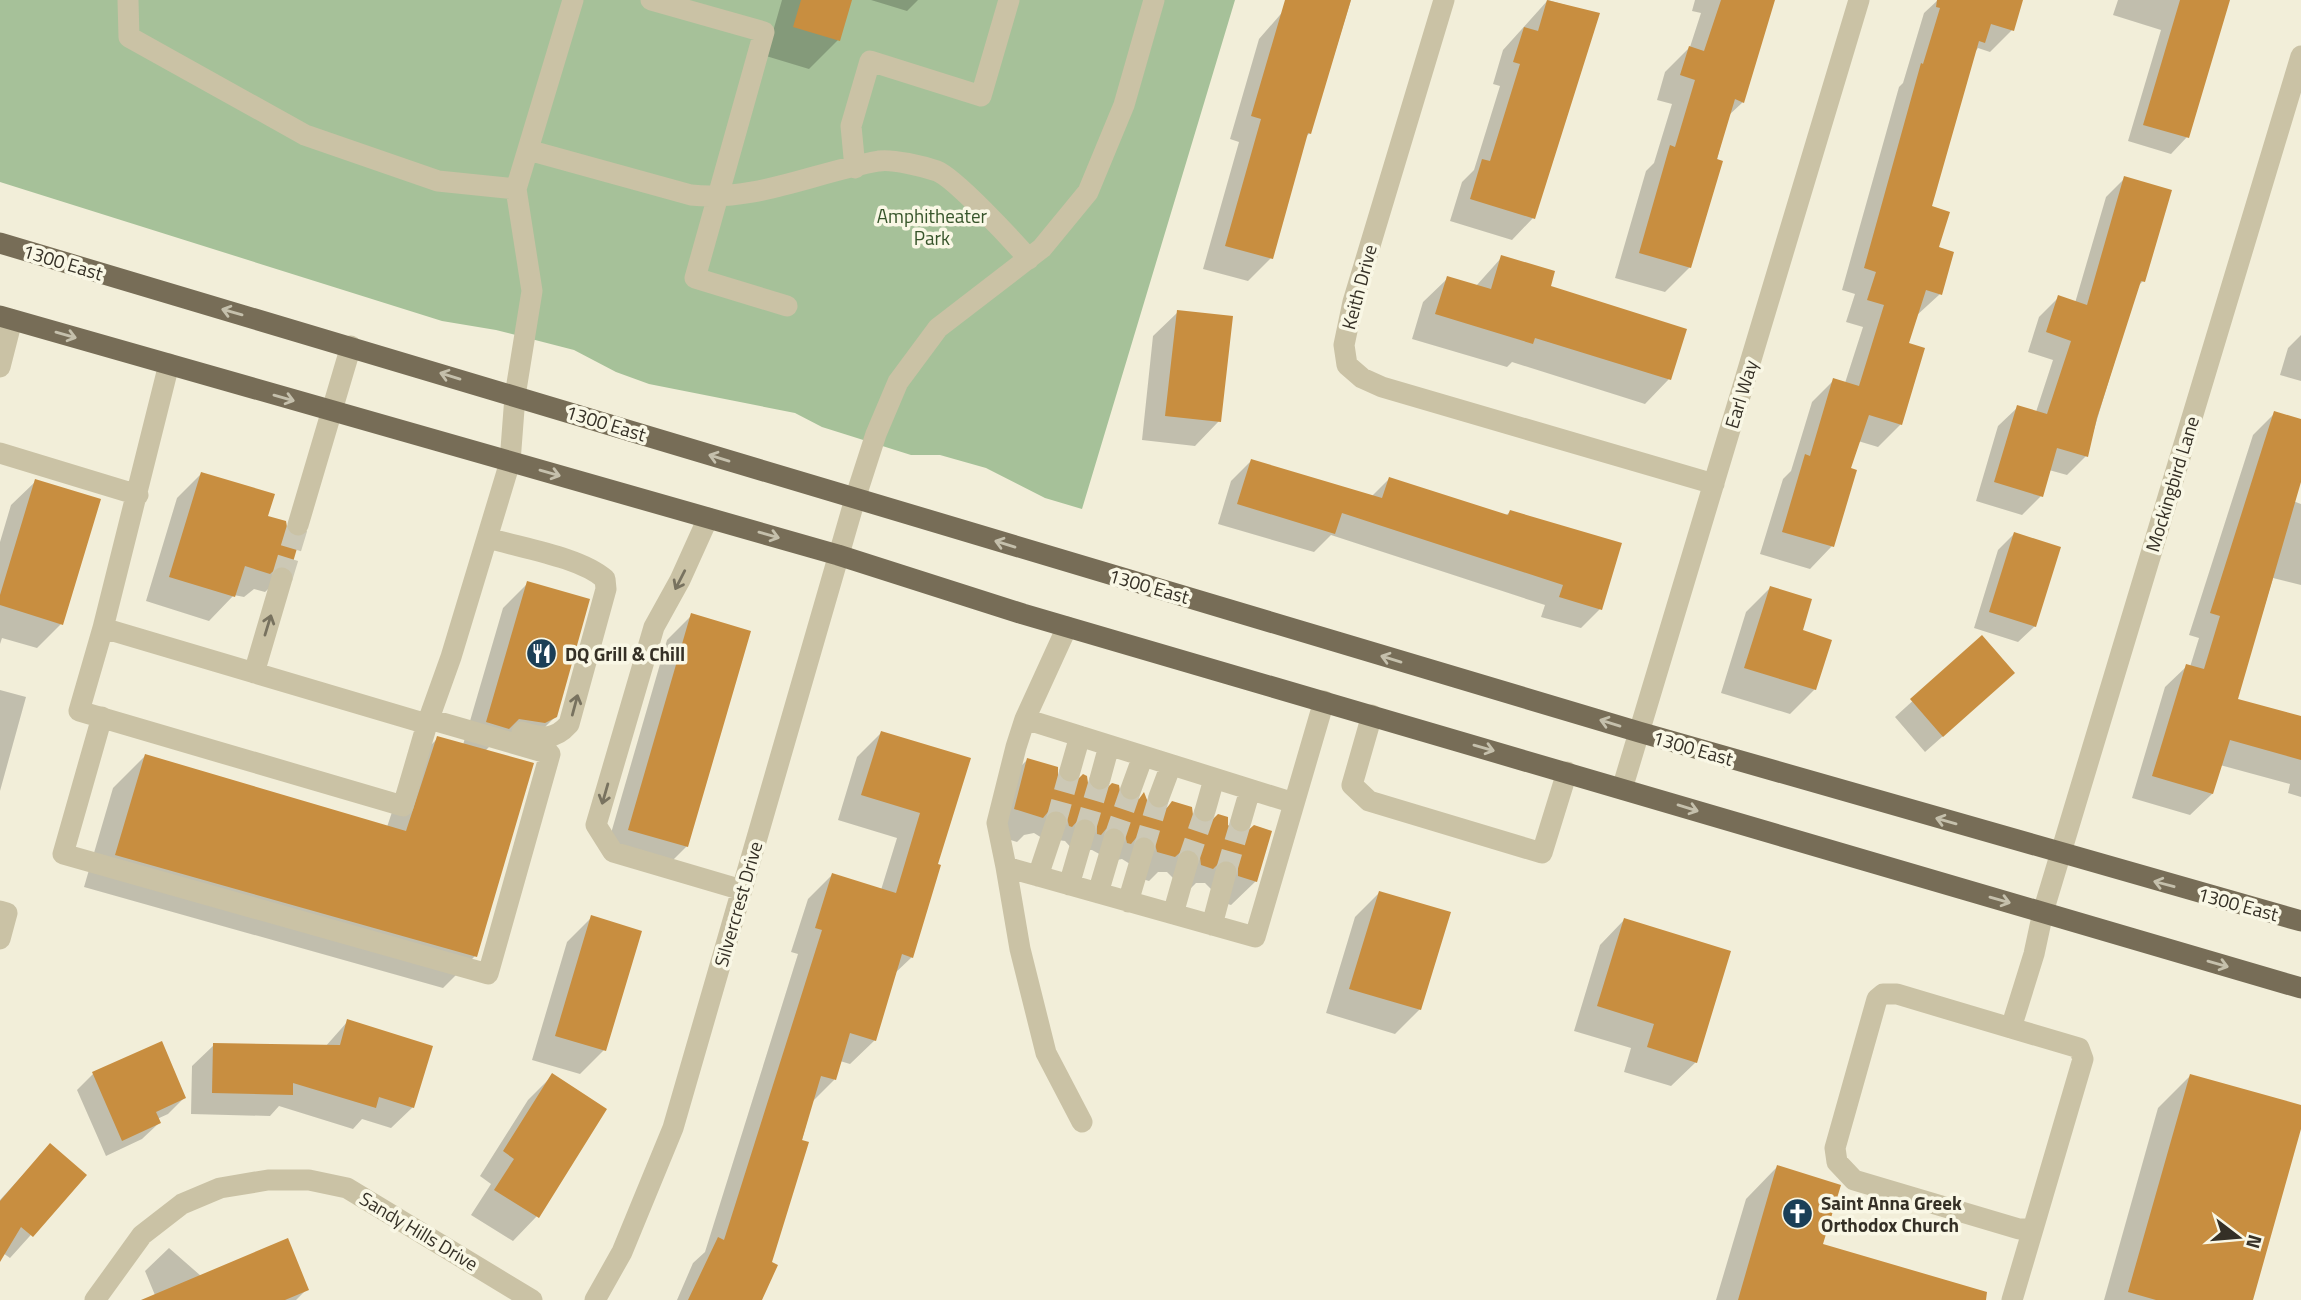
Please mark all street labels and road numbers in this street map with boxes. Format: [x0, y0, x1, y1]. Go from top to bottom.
street label: 1300 East [20, 236, 107, 288]
street label: Keith Drive [1333, 241, 1384, 333]
street label: Earl Way [1716, 356, 1765, 432]
street label: 1300 East [563, 397, 650, 449]
street label: Mockingbird Lane [2137, 412, 2206, 555]
street label: 1300 East [1106, 560, 1193, 611]
street label: 1300 East [1650, 722, 1737, 773]
street label: Silvercrest Drive [706, 838, 769, 970]
street label: 1300 East [2195, 879, 2282, 928]
street label: Sandy Hills Drive [354, 1184, 484, 1277]

